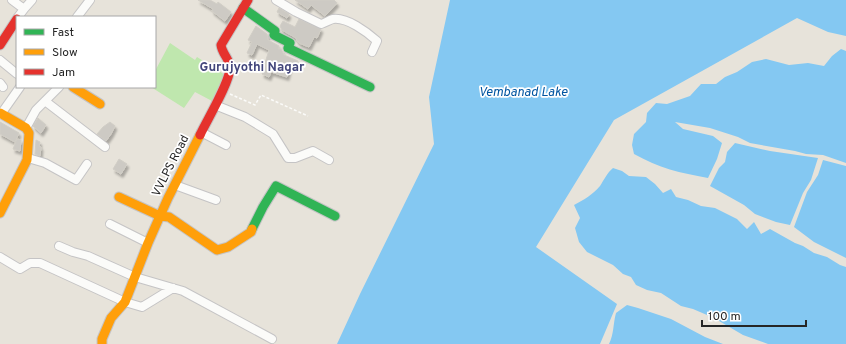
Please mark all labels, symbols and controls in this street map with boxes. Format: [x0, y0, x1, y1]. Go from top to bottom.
legend [16, 16, 156, 88]
text: Fast [52, 25, 74, 41]
text: Slow [52, 45, 78, 61]
district label: Gurujyothi Nagar [200, 60, 305, 76]
text: Jam [52, 65, 75, 81]
water label: Vembanad Lake [479, 85, 568, 101]
street label: VVLPS Road [149, 132, 193, 200]
scale bar [702, 302, 806, 328]
text: 100 m [708, 309, 741, 325]

